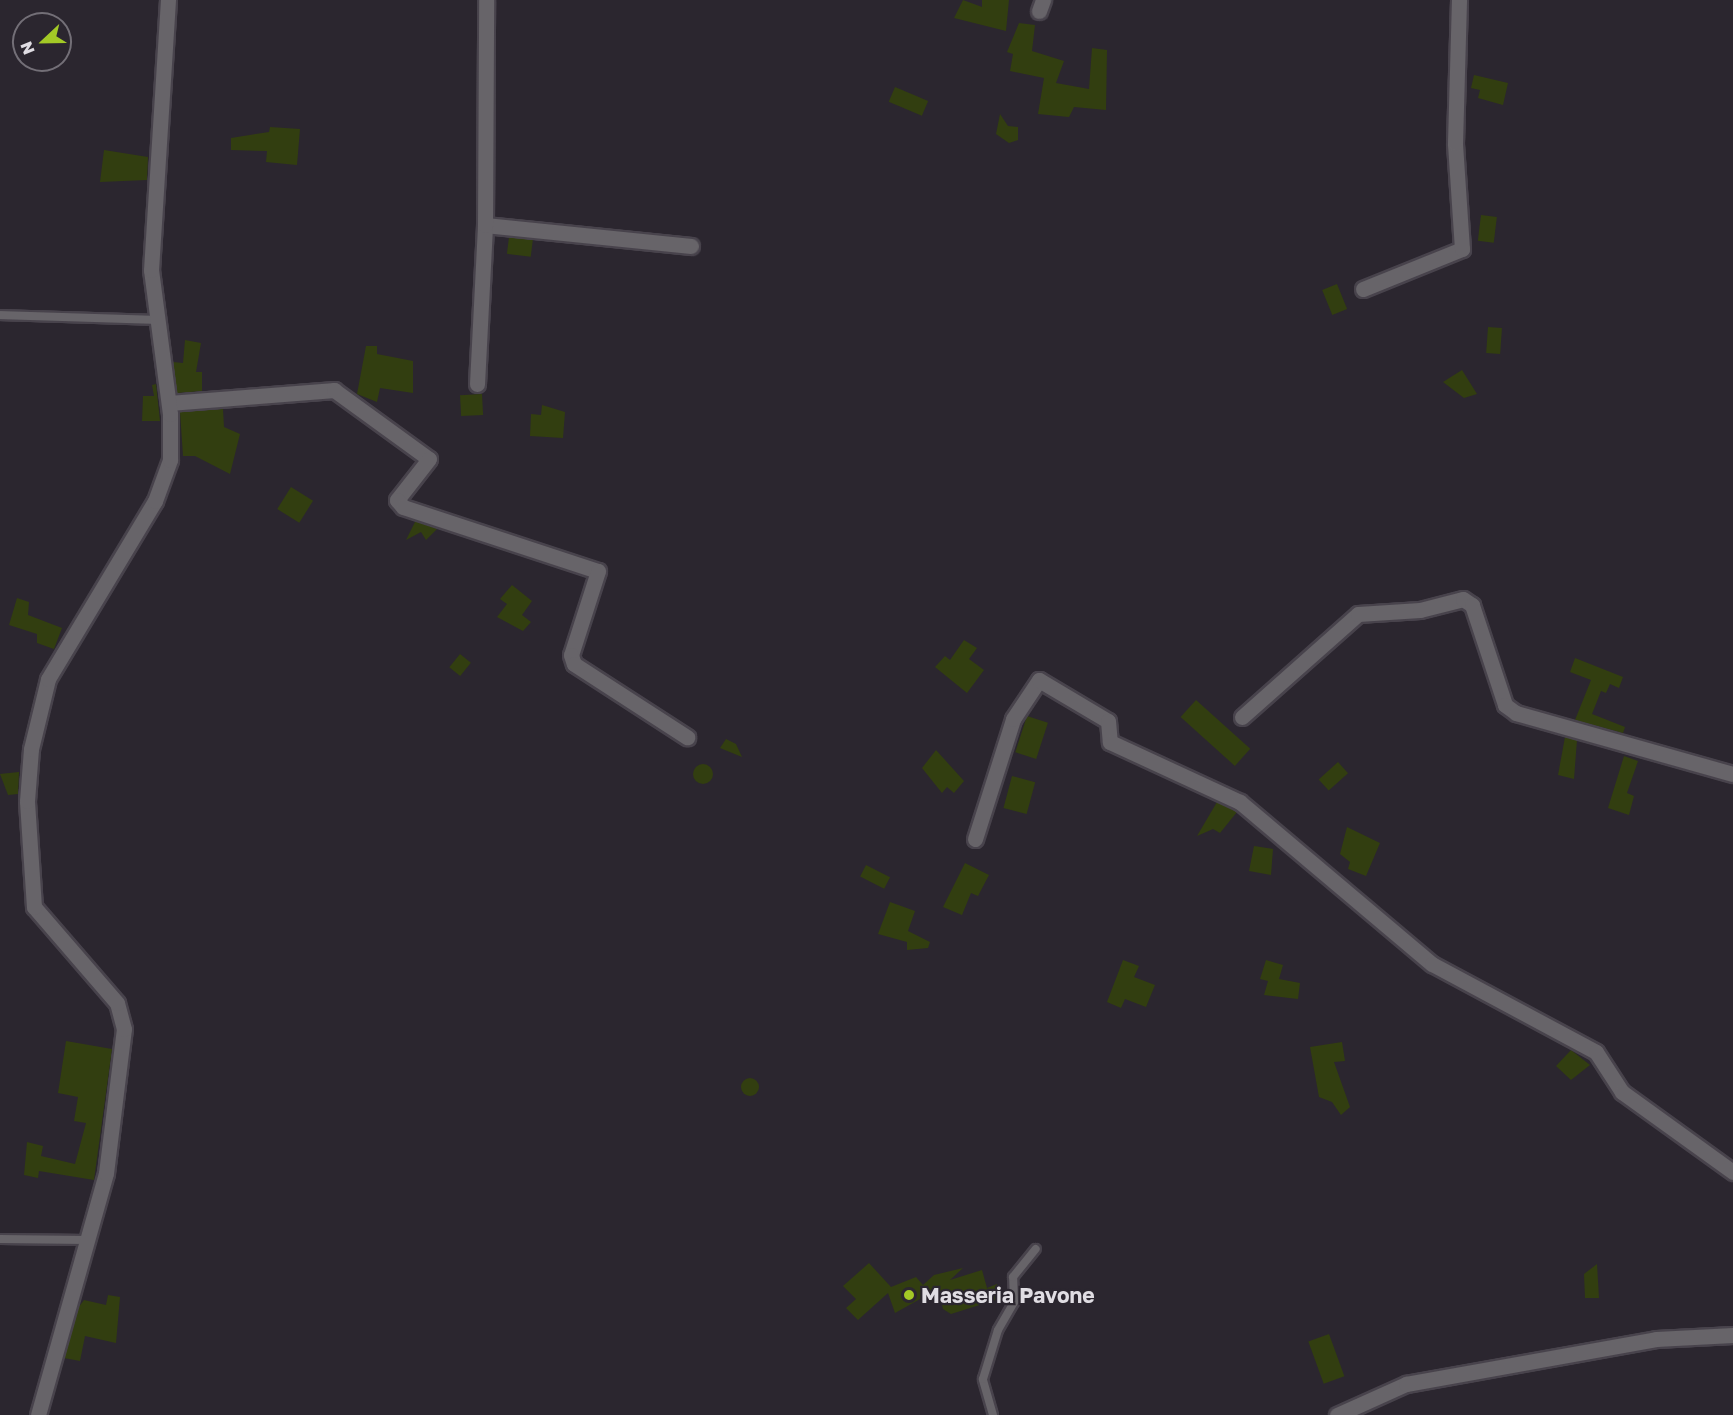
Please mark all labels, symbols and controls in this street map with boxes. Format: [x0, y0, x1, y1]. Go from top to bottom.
north arrow [12, 12, 72, 72]
text: N [16, 39, 39, 57]
place label: Masseria Pavone [921, 1282, 1095, 1308]
marker: Masseria Pavone [902, 1288, 916, 1302]

